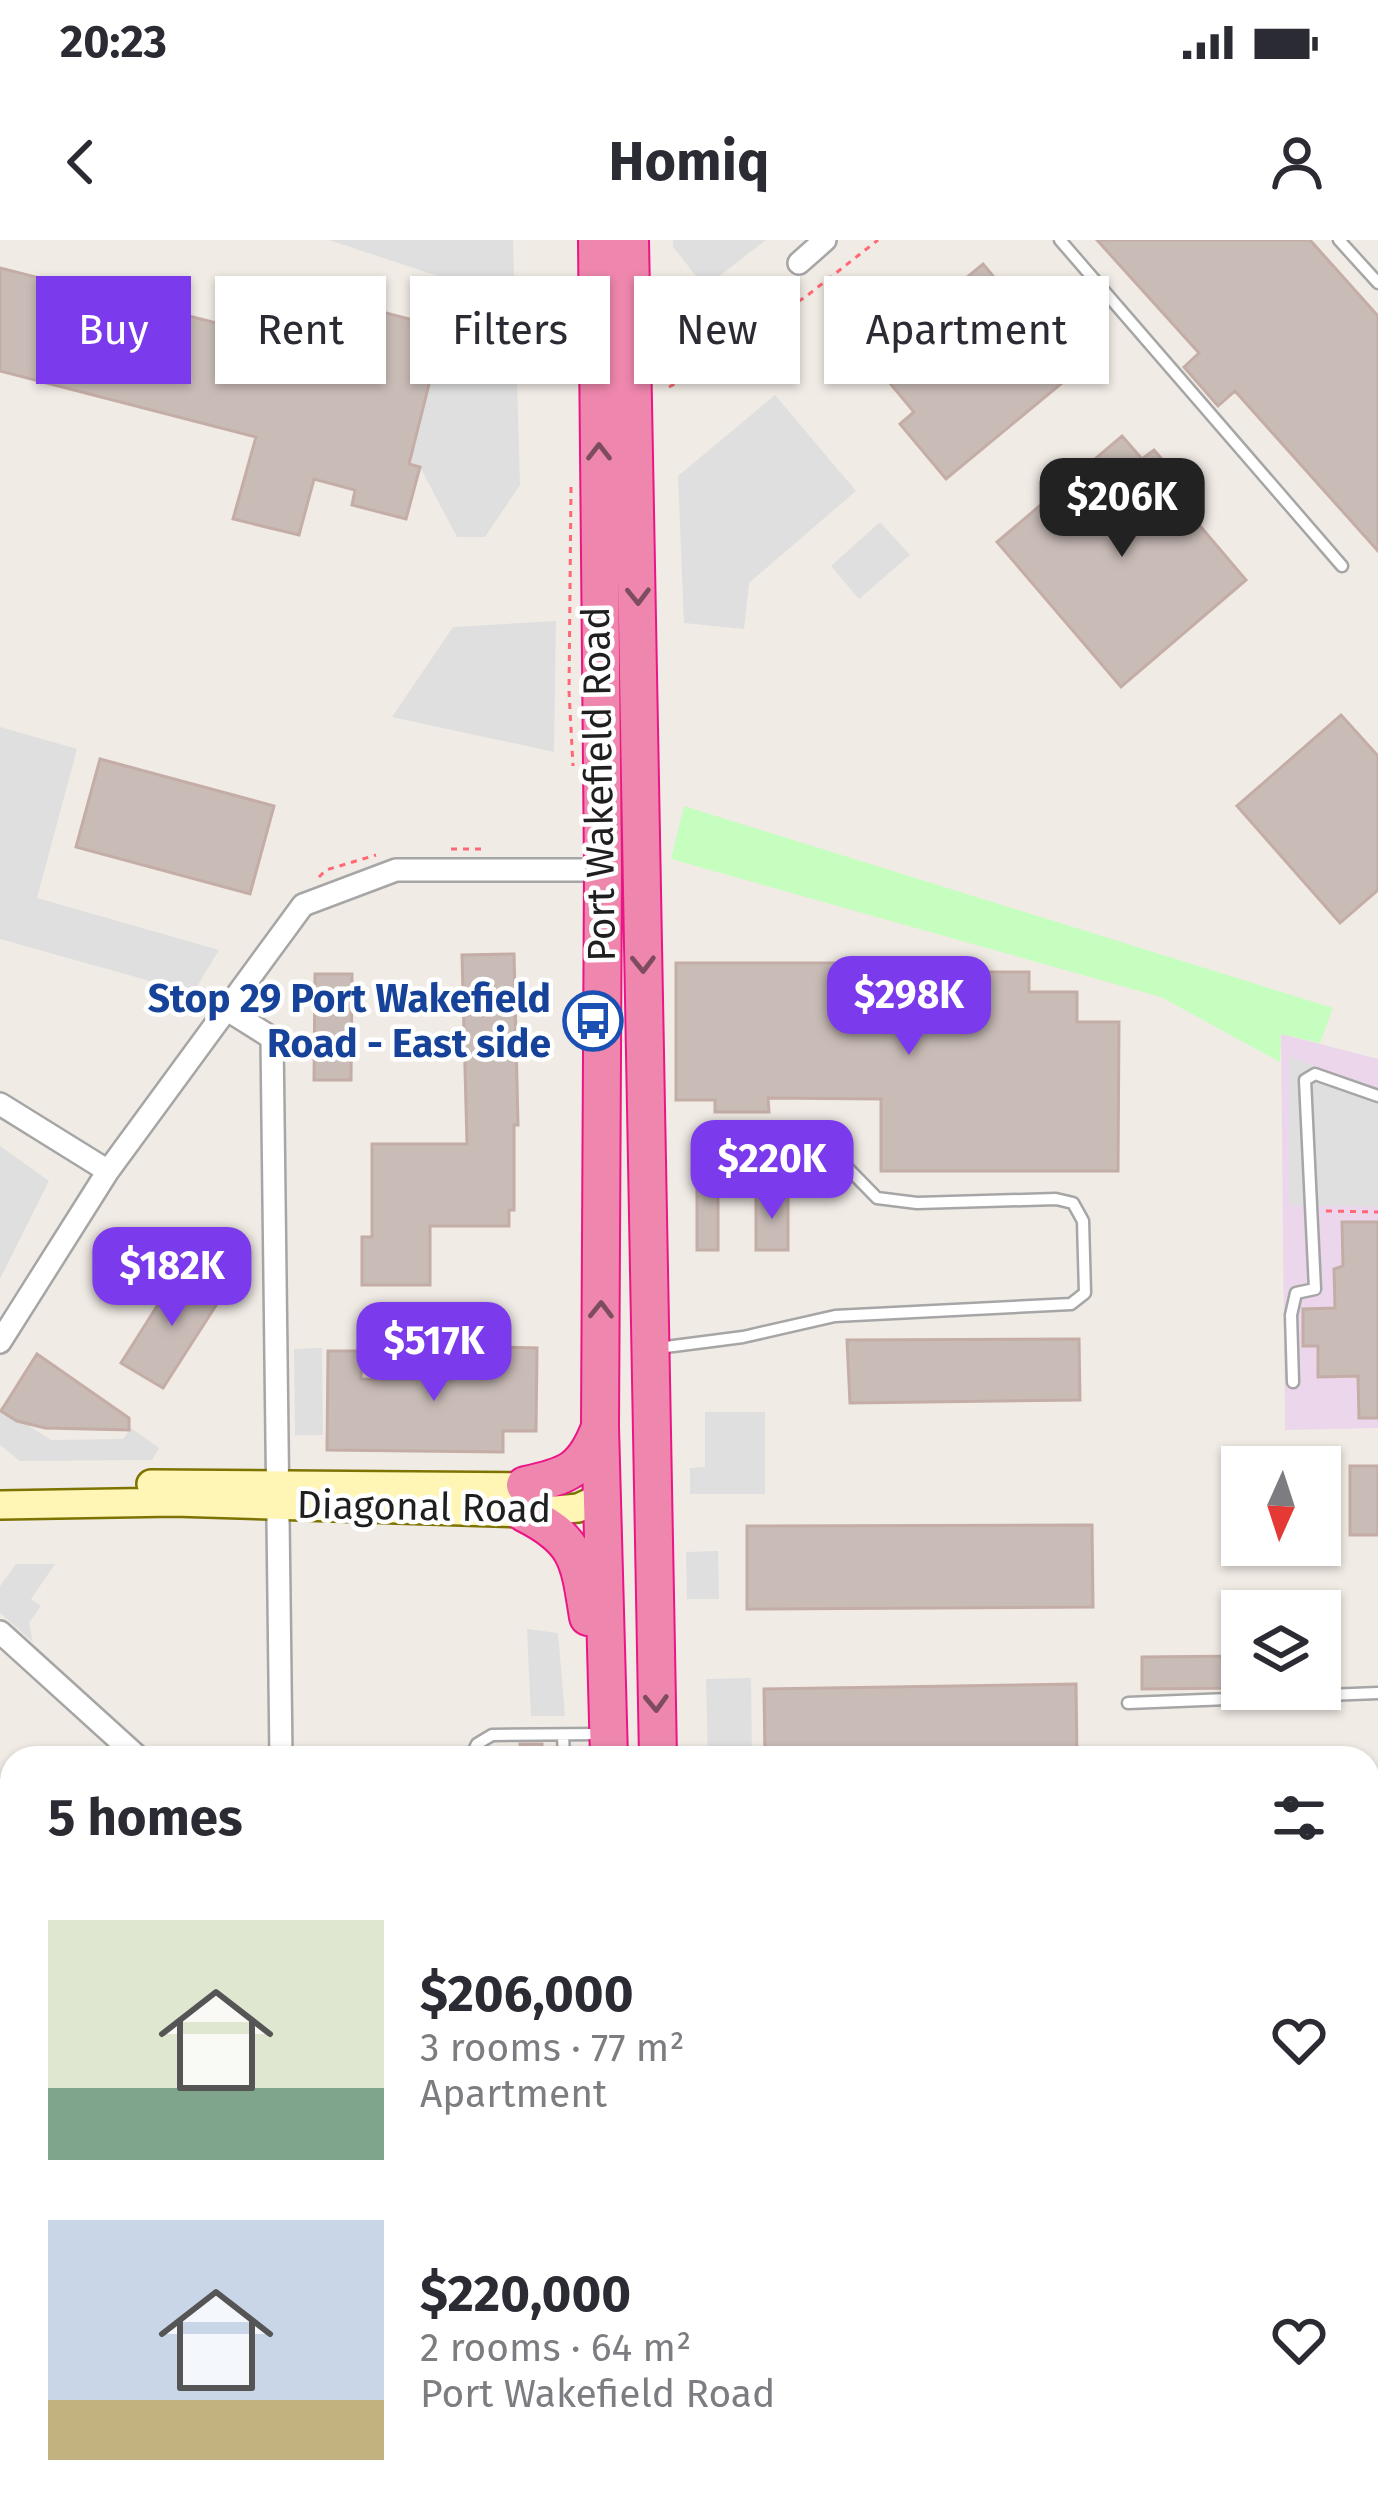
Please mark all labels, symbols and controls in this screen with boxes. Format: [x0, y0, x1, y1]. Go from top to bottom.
text: 20:23 [60, 15, 167, 69]
icon: back [48, 129, 114, 195]
icon: person [1264, 129, 1330, 195]
text: Homiq [609, 130, 769, 194]
chip: Buy [36, 276, 191, 384]
chip: Rent [215, 276, 386, 384]
chip: Filters [410, 276, 610, 384]
chip: New [634, 276, 800, 384]
chip: Apartment [824, 276, 1109, 384]
one-way arrow [586, 442, 612, 460]
pin: $206K [1038, 458, 1206, 560]
text: $206K [1067, 474, 1177, 520]
one-way arrow [625, 587, 651, 606]
street label: Port Wakefield Road [573, 606, 625, 962]
one-way arrow [630, 955, 656, 974]
pin: $298K [825, 956, 993, 1058]
text: $298K [854, 972, 964, 1018]
place label: Stop 29 Port Wakefield Road - East side [148, 976, 551, 1067]
bus stop icon: Stop 29 Port Wakefield Road - East side [562, 990, 624, 1052]
pin: $220K [688, 1120, 856, 1222]
text: $220K [718, 1136, 826, 1182]
pin: $182K [88, 1227, 256, 1329]
text: $182K [119, 1243, 225, 1289]
one-way arrow [587, 1300, 613, 1319]
pin: $517K [350, 1302, 518, 1404]
text: $517K [383, 1318, 485, 1364]
north arrow [1221, 1446, 1341, 1566]
map controls [1221, 1446, 1341, 1710]
street label: Diagonal Road [296, 1482, 552, 1532]
button: layers [1221, 1590, 1341, 1710]
one-way arrow [643, 1694, 669, 1713]
icon: filters [1266, 1785, 1332, 1851]
text: 5 homes [48, 1787, 243, 1849]
text: $206,000 [420, 1963, 634, 2025]
icon: home [144, 1968, 288, 2112]
icon: heart [1266, 2007, 1332, 2073]
text: 3 rooms · 77 m² [420, 2025, 685, 2071]
text: Apartment [420, 2071, 607, 2117]
text: $220,000 [420, 2263, 631, 2325]
icon: home [144, 2268, 288, 2412]
icon: heart [1266, 2307, 1332, 2373]
text: 2 rooms · 64 m² [420, 2325, 691, 2371]
text: Port Wakefield Road [420, 2371, 775, 2417]

